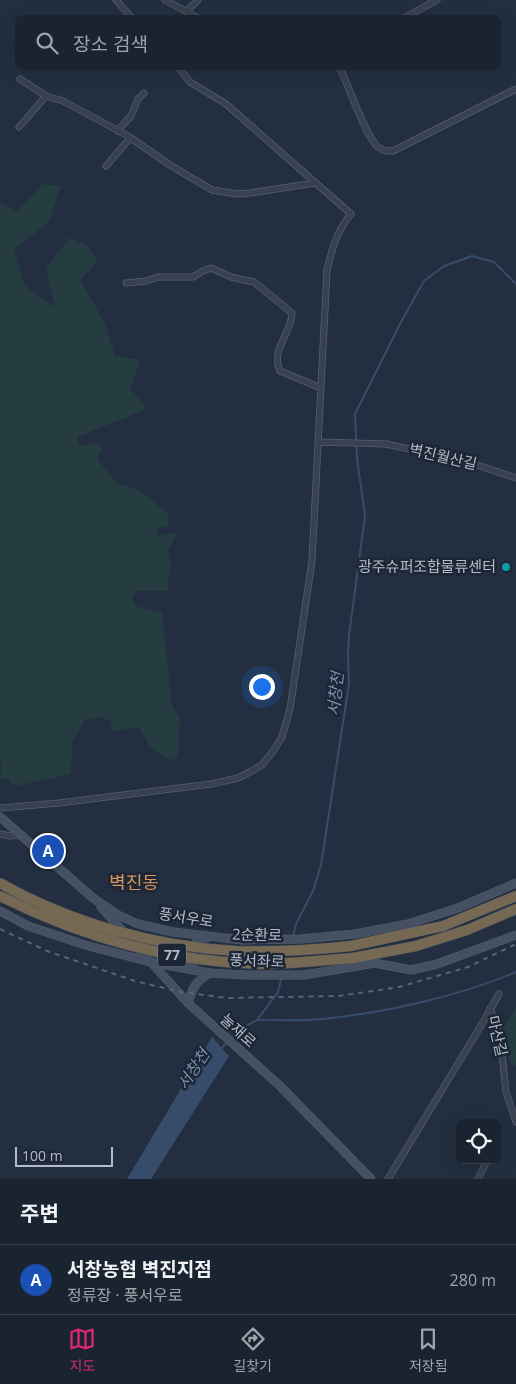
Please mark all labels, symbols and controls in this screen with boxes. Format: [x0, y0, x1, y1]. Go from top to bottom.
search box [15, 15, 501, 70]
icon: search [33, 29, 61, 57]
text: 장소 검색 [73, 31, 148, 57]
street label: 벽진월산길 [407, 439, 479, 474]
place label: 광주슈퍼조합물류센터 [358, 556, 496, 576]
marker: 광주슈퍼조합물류센터 [500, 561, 512, 573]
water label: 서창천 [322, 669, 348, 717]
your location [249, 674, 275, 700]
pin: A [32, 832, 64, 870]
district label: 벽진동 [109, 870, 159, 894]
street label: 풍서우로 [157, 903, 215, 931]
street label: 2순환로 [232, 924, 282, 944]
road number: 77 [158, 944, 186, 966]
street label: 풍서좌로 [229, 949, 285, 971]
street label: 눌재로 [217, 1009, 261, 1052]
street label: 마산길 [484, 1013, 512, 1058]
water label: 서창천 [172, 1043, 216, 1093]
map controls [456, 1119, 501, 1164]
button: locate [456, 1119, 501, 1164]
scale bar [15, 1144, 112, 1167]
text: 100 m [22, 1146, 63, 1165]
text: 주변 [20, 1199, 59, 1227]
text: 서창농협 벽진지점 [67, 1256, 212, 1282]
text: A [30, 1269, 42, 1291]
text: 280 m [450, 1269, 496, 1291]
text: 정류장 · 풍서우로 [67, 1284, 183, 1306]
tab: 지도 [68, 1325, 96, 1375]
tab: 길찾기 [233, 1325, 272, 1375]
tab: 저장됨 [409, 1325, 448, 1375]

